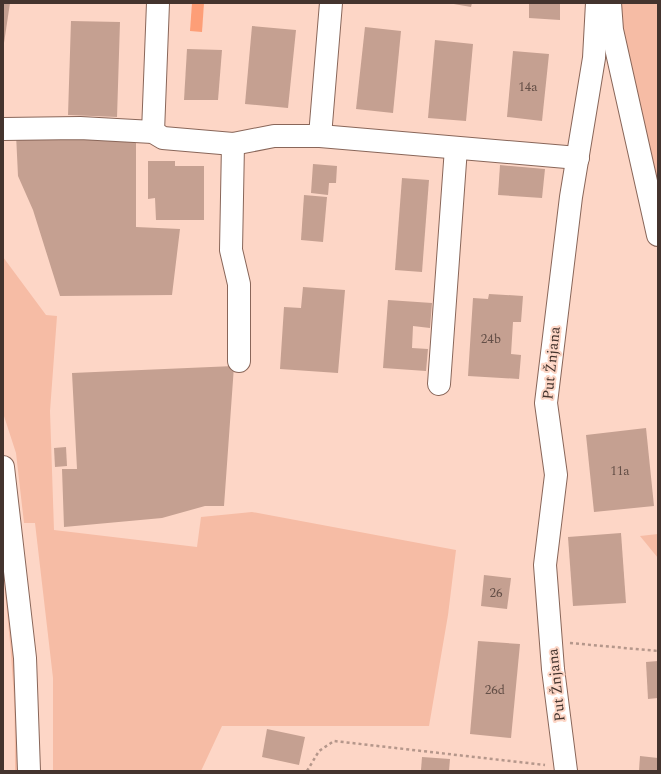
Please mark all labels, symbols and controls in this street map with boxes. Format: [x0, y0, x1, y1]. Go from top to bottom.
house number: 14a [518, 77, 538, 97]
street label: Put Žnjana [536, 325, 567, 401]
house number: 24b [481, 329, 501, 349]
house number: 11a [610, 461, 630, 481]
house number: 26 [490, 583, 503, 603]
street label: Put Žnjana [541, 647, 572, 723]
house number: 26d [485, 680, 505, 700]

